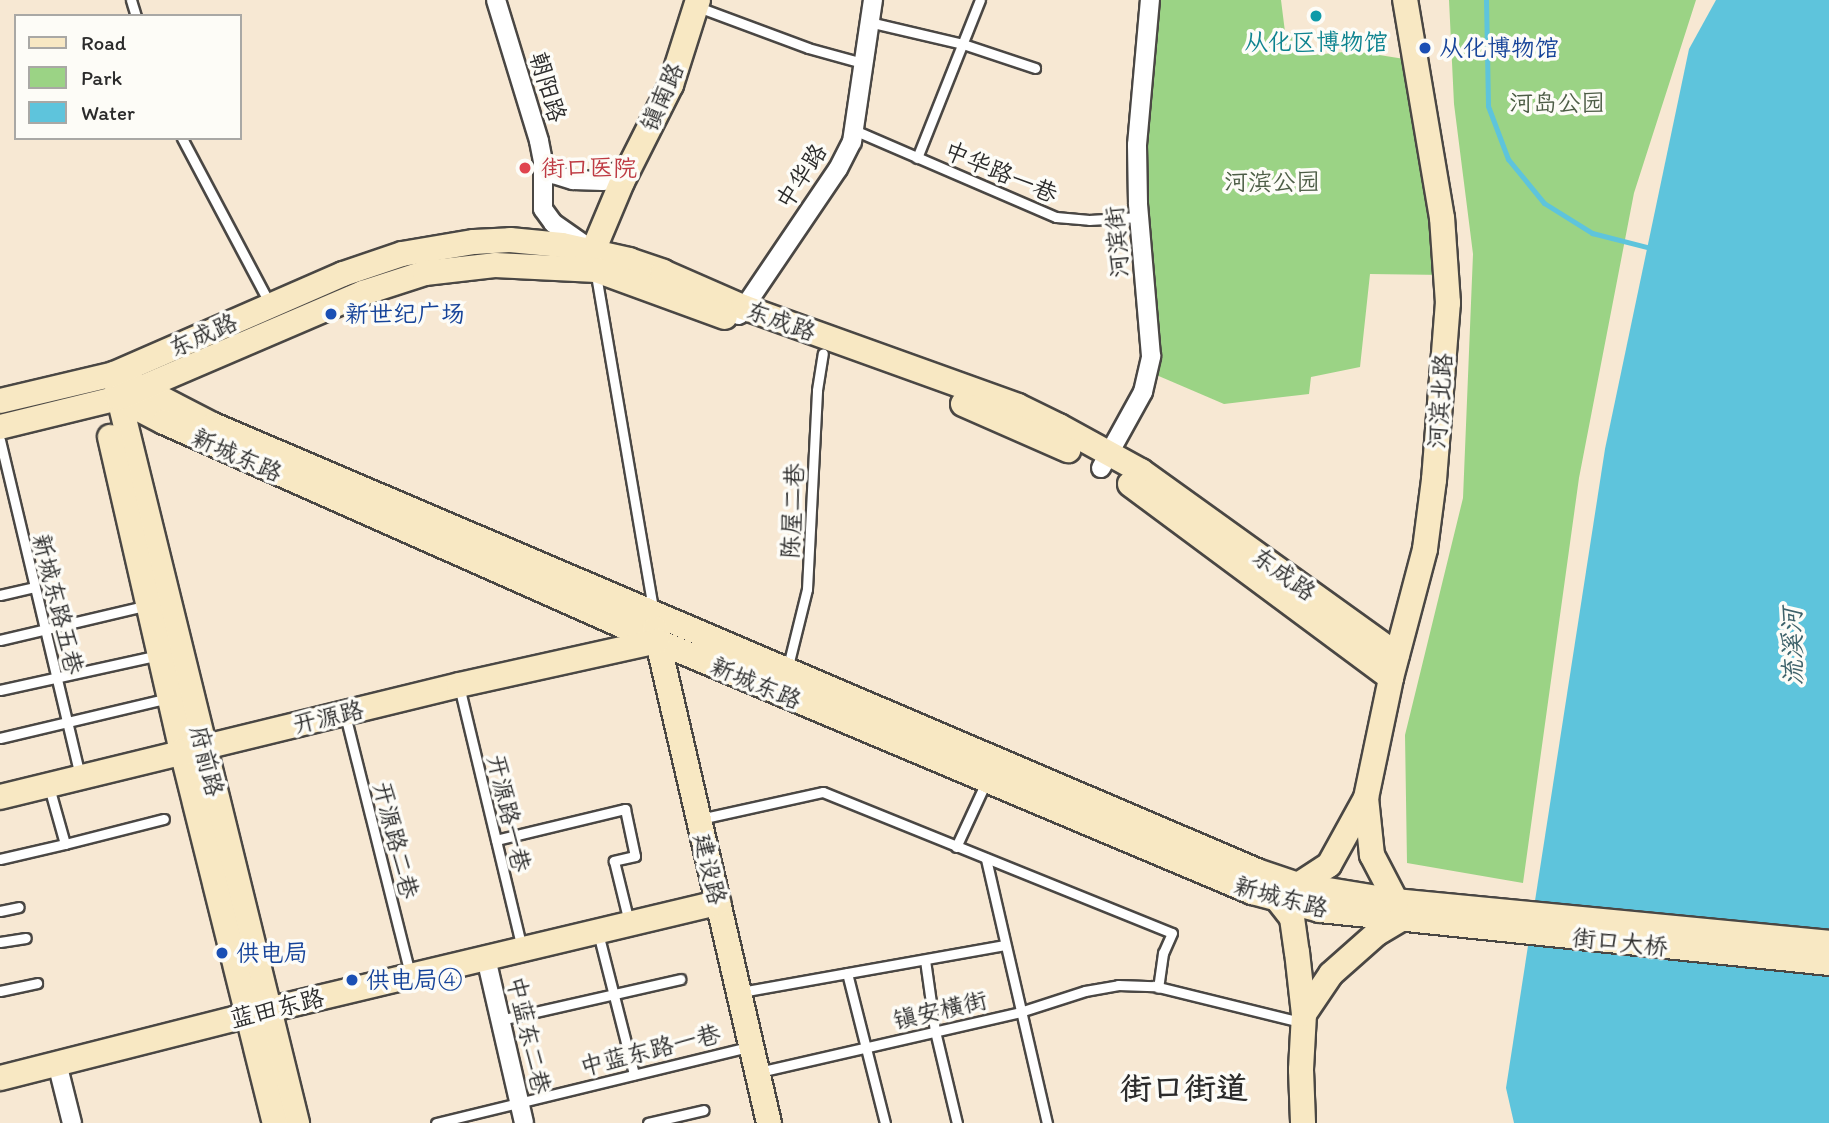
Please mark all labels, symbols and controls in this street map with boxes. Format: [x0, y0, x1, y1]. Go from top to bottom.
marker: 从化区博物馆 [1308, 8, 1324, 24]
legend [14, 14, 242, 140]
place label: 从化区博物馆 [1244, 28, 1388, 56]
text: Road [81, 30, 126, 55]
place label: 从化博物馆 [1439, 34, 1559, 62]
marker: 从化博物馆 [1417, 40, 1433, 56]
street label: 朝阳路 [524, 48, 572, 126]
street label: 镇南路 [634, 58, 690, 136]
text: Park [81, 65, 122, 90]
park label: 河岛公园 [1509, 89, 1605, 117]
text: Water [81, 100, 135, 125]
street label: 中华路一巷 [940, 135, 1062, 209]
street label: 中华路 [769, 138, 833, 214]
place label: 街口医院 [541, 154, 637, 182]
marker: 街口医院 [515, 158, 535, 178]
park label: 河滨公园 [1224, 168, 1320, 196]
street label: 河滨街 [1100, 205, 1134, 279]
street label: 东成路 [742, 295, 820, 347]
place label: 新世纪广场 [345, 300, 465, 328]
marker: 新世纪广场 [323, 306, 339, 322]
street label: 东成路 [164, 307, 242, 363]
street label: 河滨北路 [1422, 352, 1458, 450]
street label: 新城东路 [187, 422, 287, 488]
street label: 陈屋二巷 [775, 462, 809, 560]
street label: 新城东路五巷 [27, 531, 89, 677]
street label: 东成路 [1246, 541, 1322, 607]
water label: 流溪河 [1777, 608, 1809, 686]
street label: 新城东路 [706, 651, 806, 715]
street label: 开源路 [290, 695, 366, 739]
street label: 府前路 [184, 723, 230, 799]
street label: 开源路一巷 [481, 751, 537, 875]
street label: 开源路二巷 [368, 778, 424, 902]
street label: 建设路 [688, 831, 732, 907]
street label: 新城东路 [1231, 871, 1331, 923]
street label: 街口大桥 [1571, 923, 1669, 961]
place label: 供电局 [236, 939, 308, 967]
marker: 供电局 [214, 945, 230, 961]
place label: 供电局④ [366, 966, 462, 994]
marker: 供电局④ [344, 972, 360, 988]
street label: 中蓝东二巷 [501, 973, 557, 1097]
street label: 蓝田东路 [227, 982, 327, 1034]
street label: 镇安横街 [890, 985, 990, 1035]
street label: 中蓝东路一巷 [577, 1019, 723, 1081]
district label: 街口街道 [1120, 1069, 1248, 1107]

